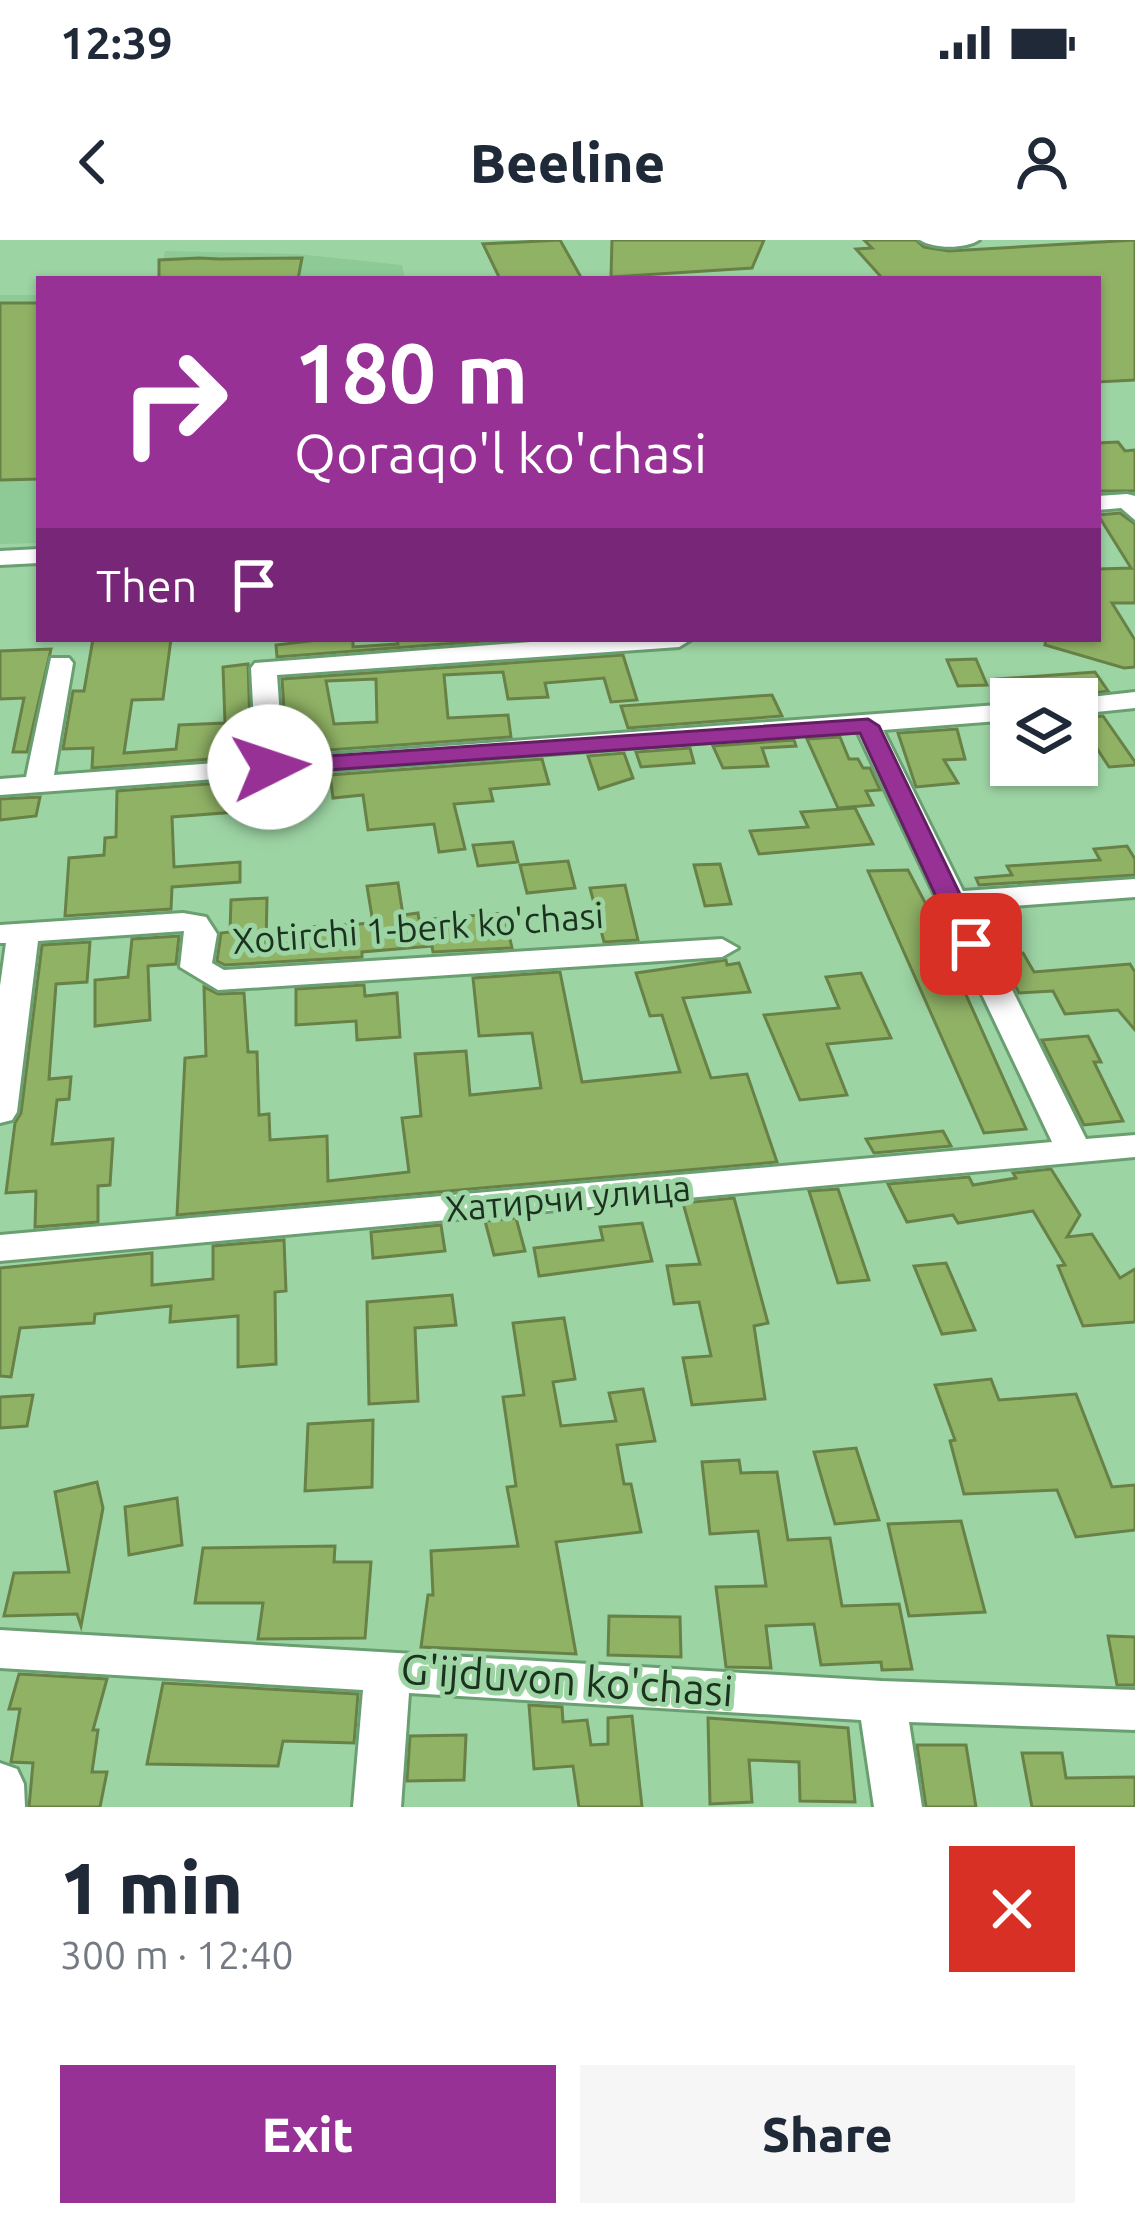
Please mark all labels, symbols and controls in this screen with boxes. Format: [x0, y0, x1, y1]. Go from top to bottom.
text: 12:39 [60, 17, 173, 68]
icon: back [60, 129, 126, 195]
icon: person [1009, 129, 1075, 195]
text: Beeline [470, 132, 665, 192]
icon: right [96, 324, 252, 480]
text: 180 m [294, 325, 528, 419]
text: Qoraqo'l ko'chasi [294, 423, 707, 483]
icon: arrive [221, 552, 287, 618]
text: Then [96, 560, 197, 611]
map controls [990, 678, 1098, 786]
button: layers [990, 678, 1098, 786]
position arrow [207, 704, 333, 830]
pin [920, 893, 1022, 995]
street label: Xotirchi 1-berk ko'chasi [231, 894, 605, 961]
icon: arrive [938, 911, 1004, 977]
street label: Хатирчи улица [444, 1166, 692, 1229]
street label: G'ijduvon ko'chasi [399, 1644, 735, 1715]
button: close [949, 1846, 1075, 1972]
text: 1 min [60, 1847, 243, 1928]
text: 300 m · 12:40 [60, 1933, 294, 1976]
button: Exit [60, 2065, 556, 2203]
button: Share [580, 2065, 1075, 2203]

